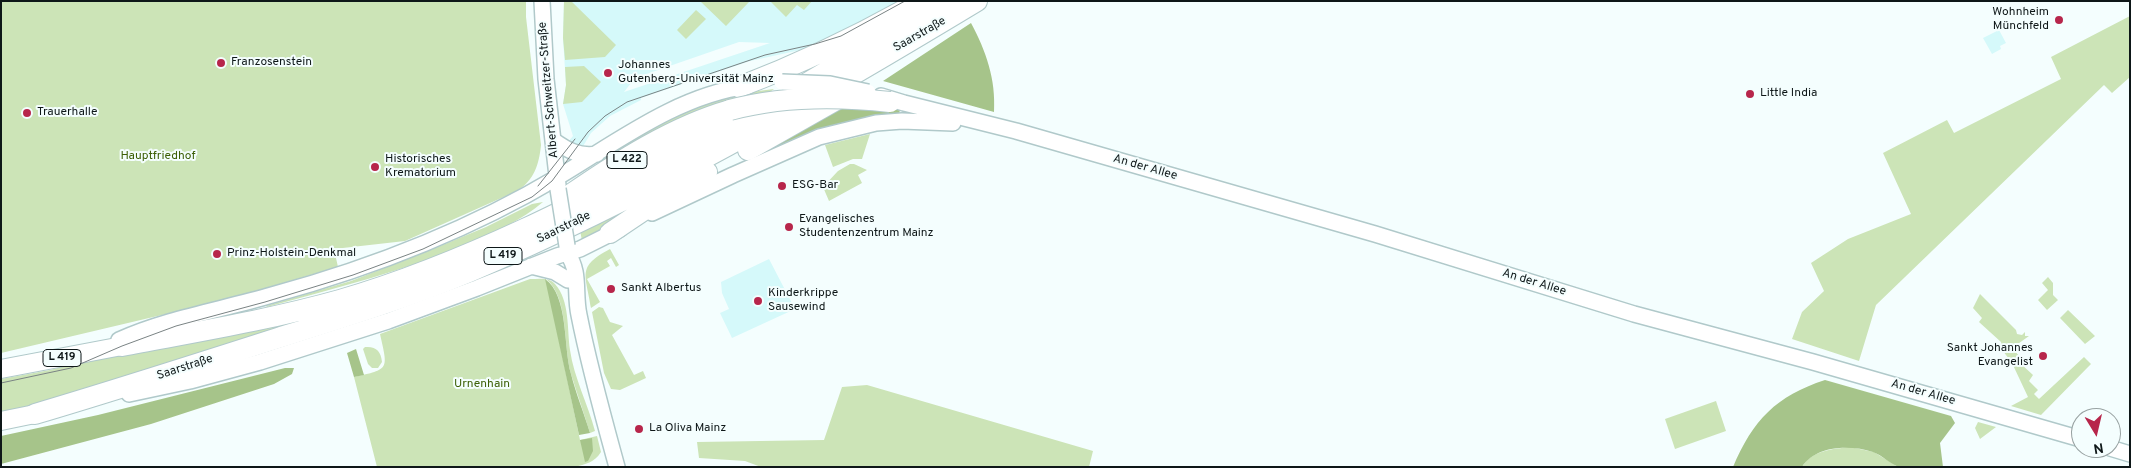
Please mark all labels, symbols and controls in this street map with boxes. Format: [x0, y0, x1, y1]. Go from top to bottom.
place label: Wohnheim Münchfeld [1992, 6, 2049, 34]
street label: Saarstraße [891, 14, 949, 56]
marker: Wohnheim Münchfeld [2053, 14, 2065, 26]
street label: Albert-Schweitzer-Straße [536, 21, 562, 159]
place label: Franzosenstein [231, 56, 312, 70]
marker: Franzosenstein [215, 57, 227, 69]
place label: Johannes Gutenberg-Universität Mainz [618, 59, 774, 87]
marker: Johannes Gutenberg-Universität Mainz [602, 67, 614, 79]
place label: Little India [1760, 87, 1817, 101]
marker: Little India [1744, 88, 1756, 100]
place label: Trauerhalle [37, 106, 97, 120]
marker: Trauerhalle [21, 107, 33, 119]
park label: Hauptfriedhof [121, 150, 195, 164]
road number: L 422 [607, 152, 647, 168]
street label: An der Allee [1111, 152, 1179, 184]
place label: Historisches Krematorium [385, 153, 456, 181]
marker: Historisches Krematorium [369, 161, 381, 173]
place label: ESG-Bar [792, 179, 838, 193]
marker: ESG-Bar [776, 180, 788, 192]
street label: Saarstraße [535, 209, 593, 247]
place label: Evangelisches Studentenzentrum Mainz [799, 213, 934, 241]
marker: Evangelisches Studentenzentrum Mainz [783, 221, 795, 233]
place label: Prinz-Holstein-Denkmal [227, 247, 356, 261]
marker: Prinz-Holstein-Denkmal [211, 248, 223, 260]
road number: L 419 [484, 248, 522, 264]
street label: An der Allee [1500, 266, 1568, 300]
place label: Sankt Albertus [621, 282, 701, 296]
marker: Sankt Albertus [605, 283, 617, 295]
place label: Kinderkrippe Sausewind [768, 287, 838, 315]
marker: Kinderkrippe Sausewind [752, 295, 764, 307]
place label: Sankt Johannes Evangelist [1947, 342, 2033, 370]
road number: L 419 [43, 349, 81, 366]
marker: Sankt Johannes Evangelist [2037, 350, 2049, 362]
street label: Saarstraße [155, 352, 215, 384]
street label: An der Allee [1889, 377, 1957, 409]
park label: Urnenhain [454, 378, 510, 392]
north arrow [2071, 408, 2121, 458]
place label: La Oliva Mainz [649, 422, 726, 436]
marker: La Oliva Mainz [633, 423, 645, 435]
text: N [2092, 438, 2105, 457]

